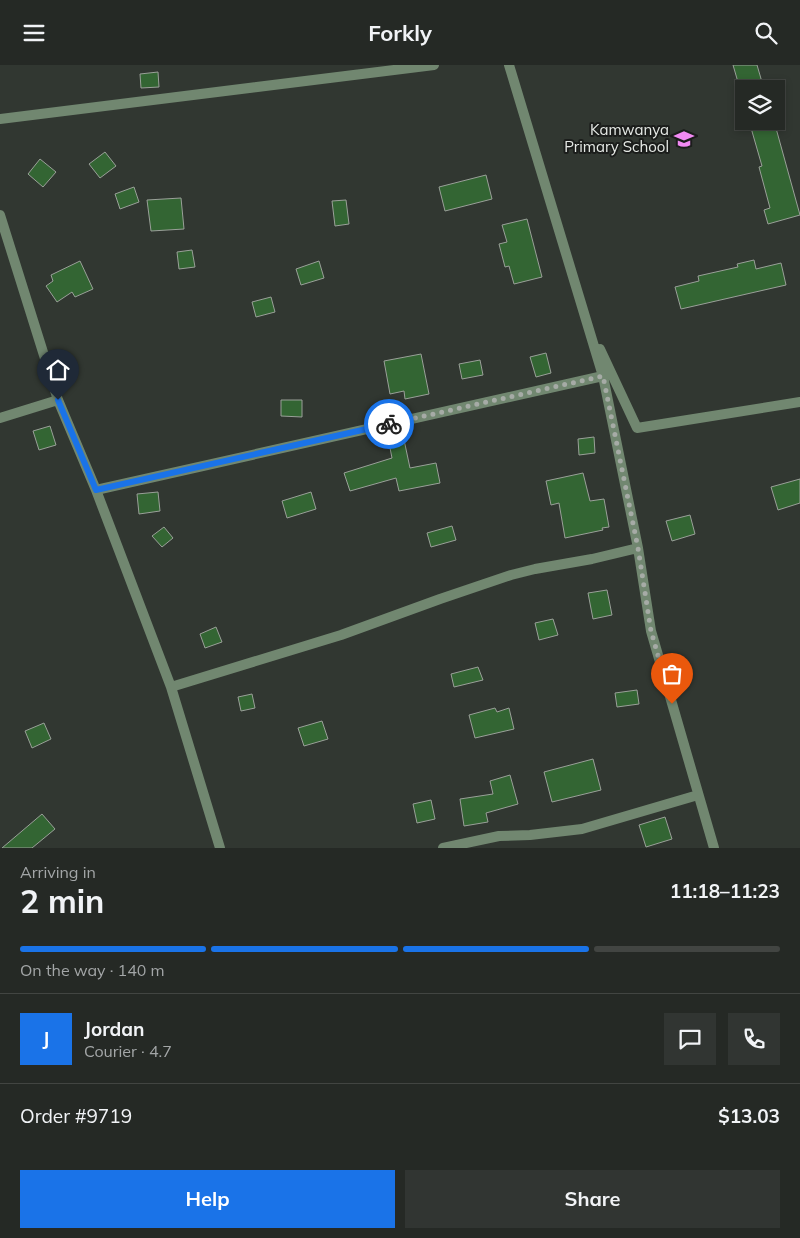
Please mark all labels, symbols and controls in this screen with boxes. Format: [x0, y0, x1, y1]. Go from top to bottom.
icon: menu [20, 19, 48, 47]
text: Forkly [368, 19, 432, 47]
icon: search [752, 19, 780, 47]
map controls [735, 80, 785, 130]
button: layers [735, 80, 785, 130]
place label: Kamwanya Primary School [564, 120, 669, 156]
school or university icon: Kamwanya Primary School [673, 128, 695, 150]
pin [37, 349, 79, 400]
icon: home [44, 356, 72, 384]
courier [364, 399, 414, 449]
icon: bike [375, 410, 403, 438]
pin [651, 653, 693, 704]
icon: bag [658, 660, 686, 688]
text: Arriving in [20, 862, 96, 882]
text: 11:18–11:23 [670, 879, 780, 903]
text: 2 min [20, 881, 104, 921]
text: On the way · 140 m [20, 960, 165, 980]
button: chat [664, 1013, 716, 1065]
button: phone [728, 1013, 780, 1065]
text: Jordan [84, 1017, 144, 1041]
text: J [43, 1027, 49, 1051]
text: Courier · 4.7 [84, 1041, 172, 1061]
text: Order #9719 [20, 1104, 132, 1128]
text: $13.03 [718, 1104, 780, 1128]
button: Help [20, 1170, 395, 1228]
button: Share [405, 1170, 780, 1228]

